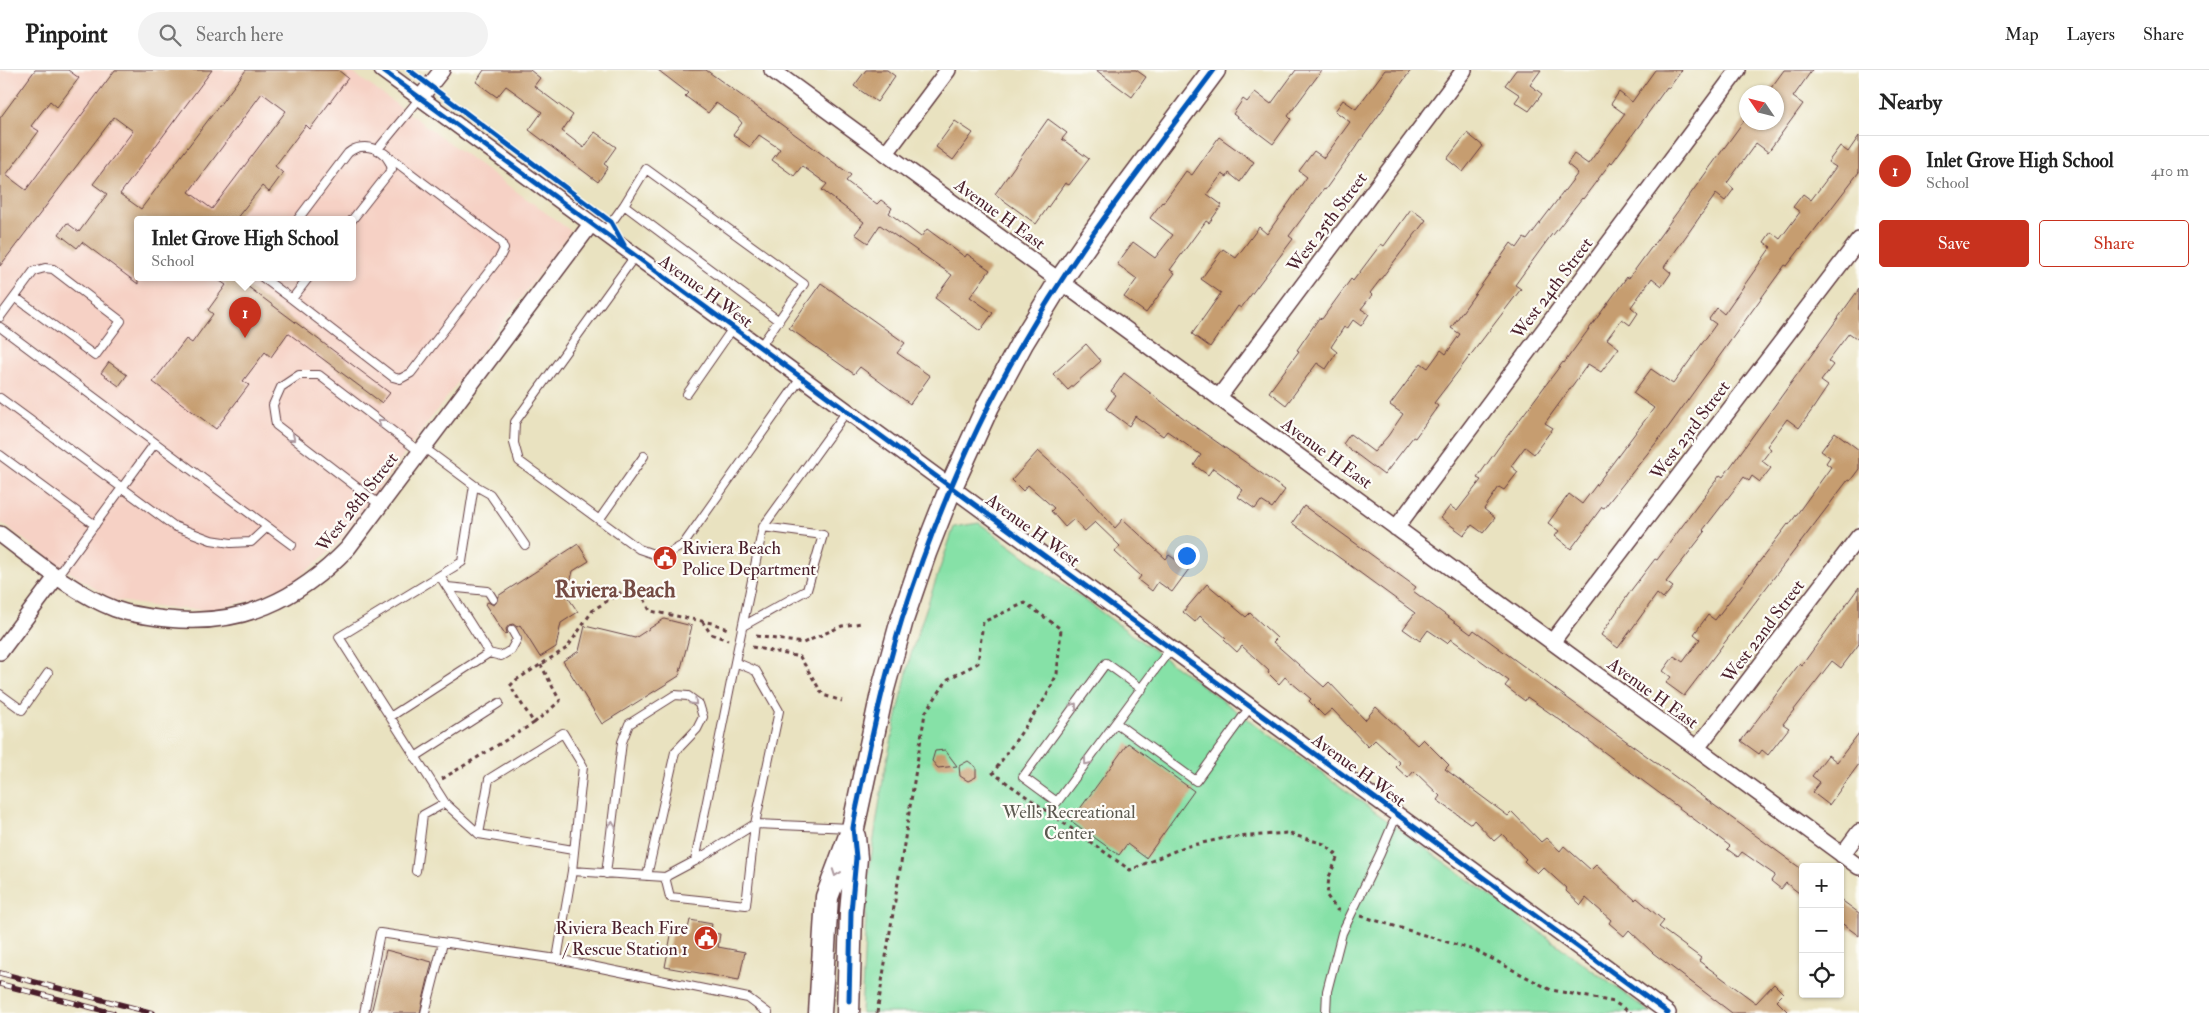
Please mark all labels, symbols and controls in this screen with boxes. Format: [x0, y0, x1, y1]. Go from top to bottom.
search box [138, 12, 488, 57]
text: Pinpoint [25, 19, 108, 50]
icon: search [156, 21, 184, 49]
text: Search here [196, 23, 283, 47]
text: Map [2005, 23, 2039, 46]
text: Layers [2067, 23, 2115, 46]
text: Share [2143, 23, 2184, 46]
north arrow [1739, 85, 1784, 130]
text: Nearby [1879, 89, 1942, 116]
text: Inlet Grove High School [1926, 149, 2114, 173]
text: 1 [1892, 161, 1898, 181]
text: 410 m [2151, 161, 2189, 181]
street label: West 25th Street [1282, 168, 1373, 278]
street label: Avenue H East [949, 173, 1050, 255]
text: School [1926, 173, 1969, 193]
popup [134, 216, 356, 281]
button: Save [1879, 220, 2029, 267]
button: Share [2039, 220, 2189, 267]
text: Inlet Grove High School [151, 227, 339, 251]
street label: West 24th Street [1506, 233, 1598, 344]
street label: Avenue H West [653, 249, 757, 333]
text: School [151, 251, 194, 271]
pin: 1 [229, 297, 261, 338]
street label: West 23rd Street [1645, 376, 1735, 485]
street label: Avenue H East [1276, 412, 1377, 494]
one-way arrow [377, 419, 387, 428]
one-way arrow [286, 432, 295, 440]
street label: West 28th Street [311, 448, 404, 557]
street label: Avenue H West [980, 488, 1084, 572]
place label: Riviera Beach Police Department [682, 537, 816, 581]
your location [1174, 543, 1200, 569]
public building icon: Riviera Beach Police Department [652, 545, 678, 571]
street label: West 22nd Street [1716, 575, 1810, 688]
district label: Riviera Beach [555, 576, 676, 604]
street label: Avenue H East [1602, 652, 1703, 734]
one-way arrow [688, 696, 697, 705]
one-way arrow [1068, 703, 1077, 712]
street label: Avenue H West [1306, 728, 1410, 812]
one-way arrow [1084, 756, 1093, 766]
park label: Wells Recreational Center [1001, 801, 1136, 845]
one-way arrow [606, 821, 617, 829]
map controls [1799, 863, 1844, 998]
button: + [1799, 863, 1844, 908]
one-way arrow [832, 869, 842, 877]
button: − [1799, 908, 1844, 953]
place label: Riviera Beach Fire / Rescue Station 1 [555, 917, 688, 961]
public building icon: Riviera Beach Fire / Rescue Station 1 [693, 925, 719, 951]
button: locate [1799, 953, 1844, 998]

